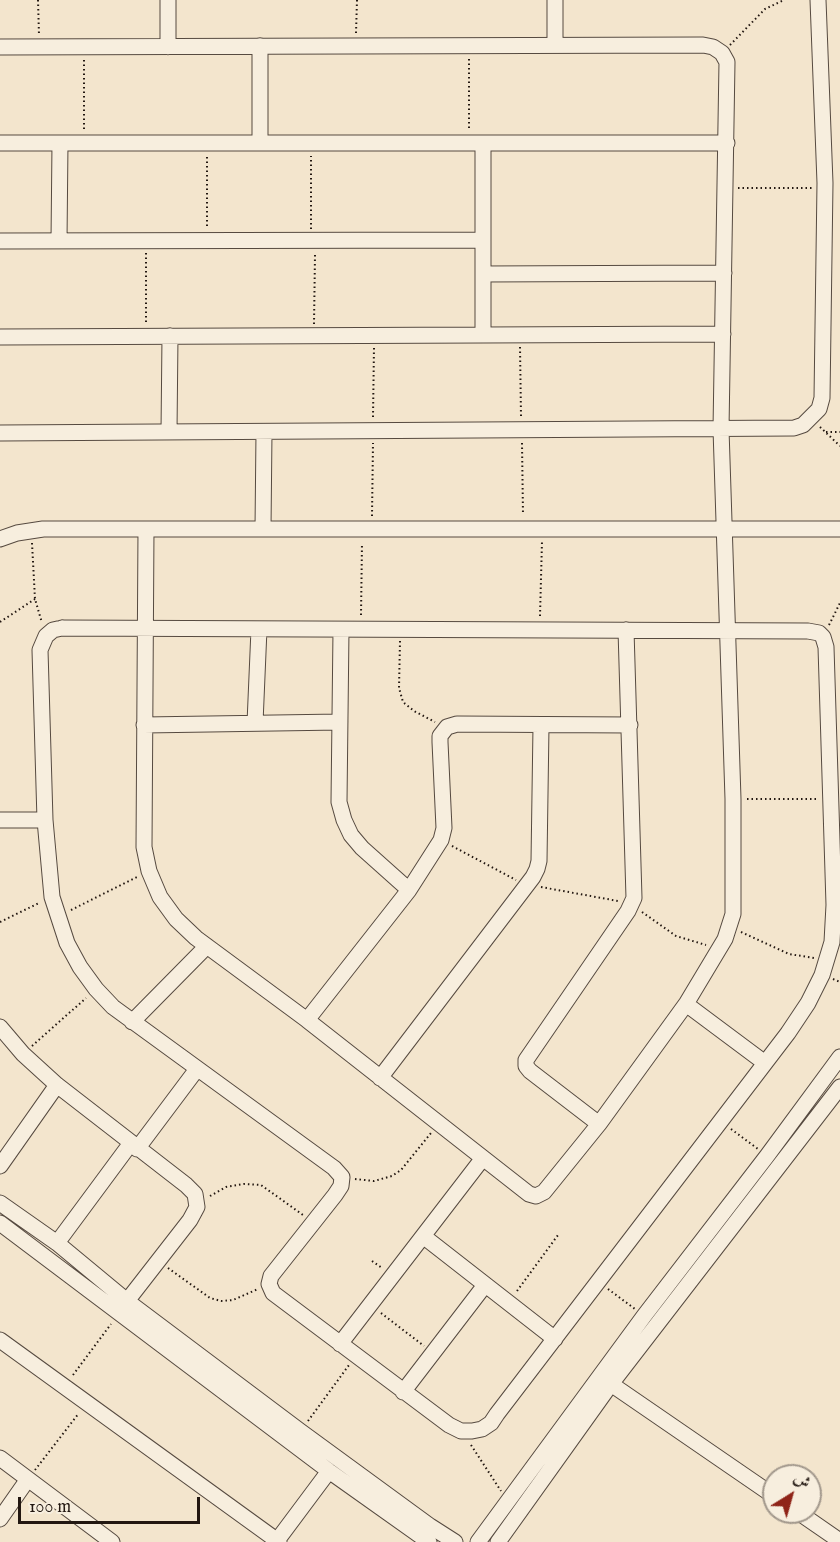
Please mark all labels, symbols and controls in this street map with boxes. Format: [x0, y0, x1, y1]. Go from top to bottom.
north arrow [762, 1464, 822, 1524]
text: ش [789, 1468, 814, 1494]
scale bar [21, 1485, 202, 1523]
text: 100 m [29, 1496, 71, 1519]

